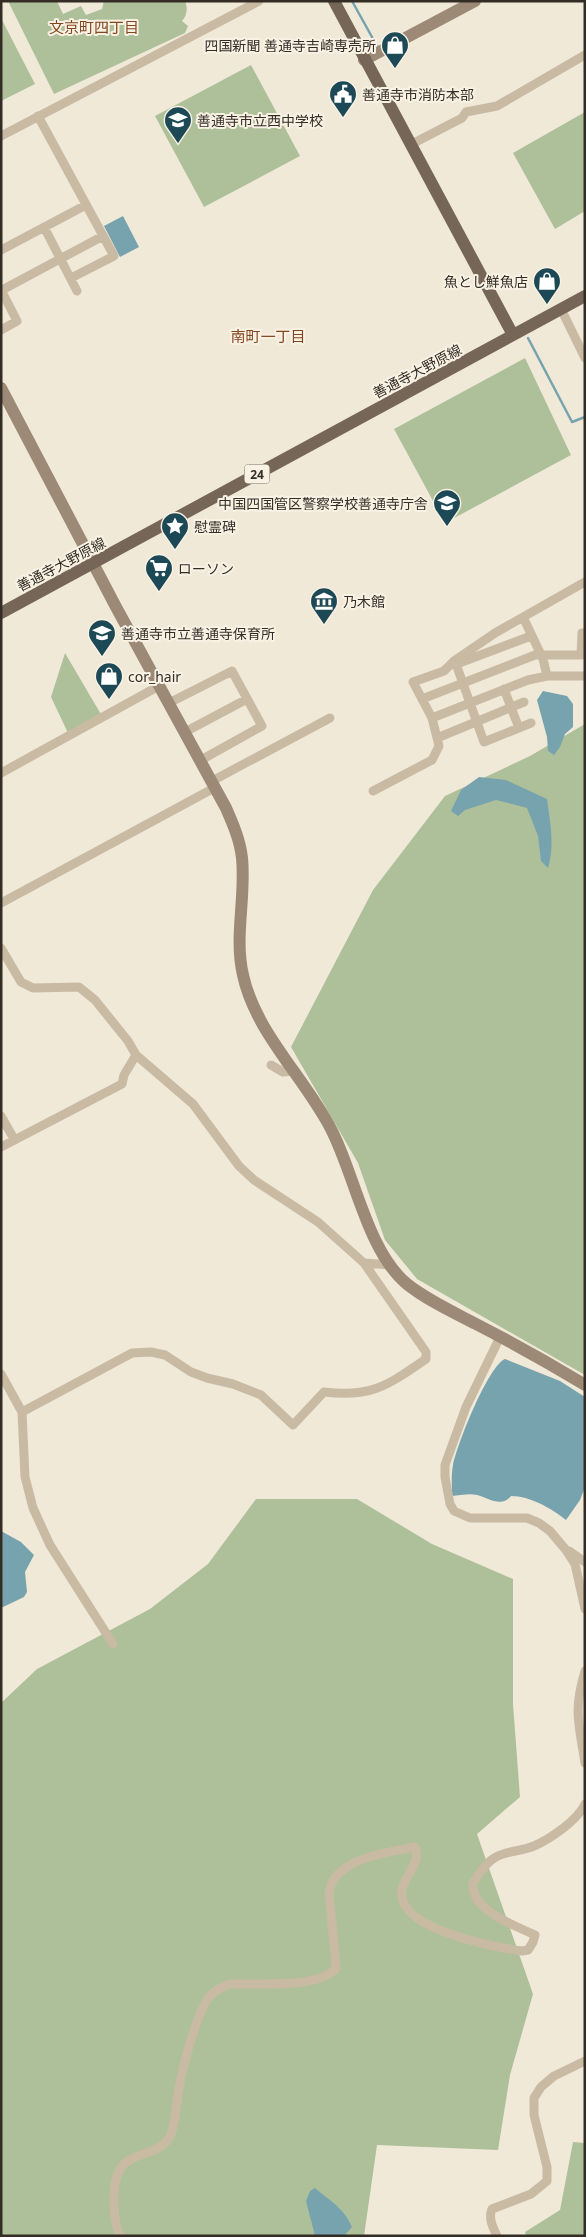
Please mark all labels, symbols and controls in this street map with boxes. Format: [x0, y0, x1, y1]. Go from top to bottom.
district label: 文京町四丁目 [49, 17, 139, 37]
shop icon: 四国新聞 善通寺吉崎専売所 [380, 30, 410, 69]
place label: 四国新聞 善通寺吉崎専売所 [204, 36, 376, 55]
public building icon: 善通寺市消防本部 [328, 79, 358, 118]
place label: 善通寺市消防本部 [362, 85, 474, 104]
school or university icon: 善通寺市立西中学校 [163, 105, 193, 144]
place label: 善通寺市立西中学校 [197, 111, 323, 130]
shop icon: 魚とし鮮魚店 [532, 266, 562, 305]
place label: 魚とし鮮魚店 [444, 272, 528, 291]
district label: 南町一丁目 [230, 326, 306, 346]
street label: 善通寺大野原線 [369, 340, 465, 402]
road number: 24 [244, 464, 270, 484]
school or university icon: 中国四国管区警察学校善通寺庁舎 [432, 488, 462, 527]
place label: 中国四国管区警察学校善通寺庁舎 [218, 494, 428, 513]
place icon: 慰霊碑 [160, 511, 190, 550]
place label: 慰霊碑 [194, 517, 236, 536]
street label: 善通寺大野原線 [13, 533, 109, 595]
supermarket icon: ローソン [144, 553, 174, 592]
place label: ローソン [178, 559, 234, 578]
museum icon: 乃木館 [309, 586, 339, 625]
place label: 乃木館 [343, 592, 385, 611]
school or university icon: 善通寺市立善通寺保育所 [87, 618, 117, 657]
place label: 善通寺市立善通寺保育所 [121, 624, 275, 643]
shop icon: cor_hair [94, 661, 124, 700]
place label: cor_hair [128, 667, 181, 686]

